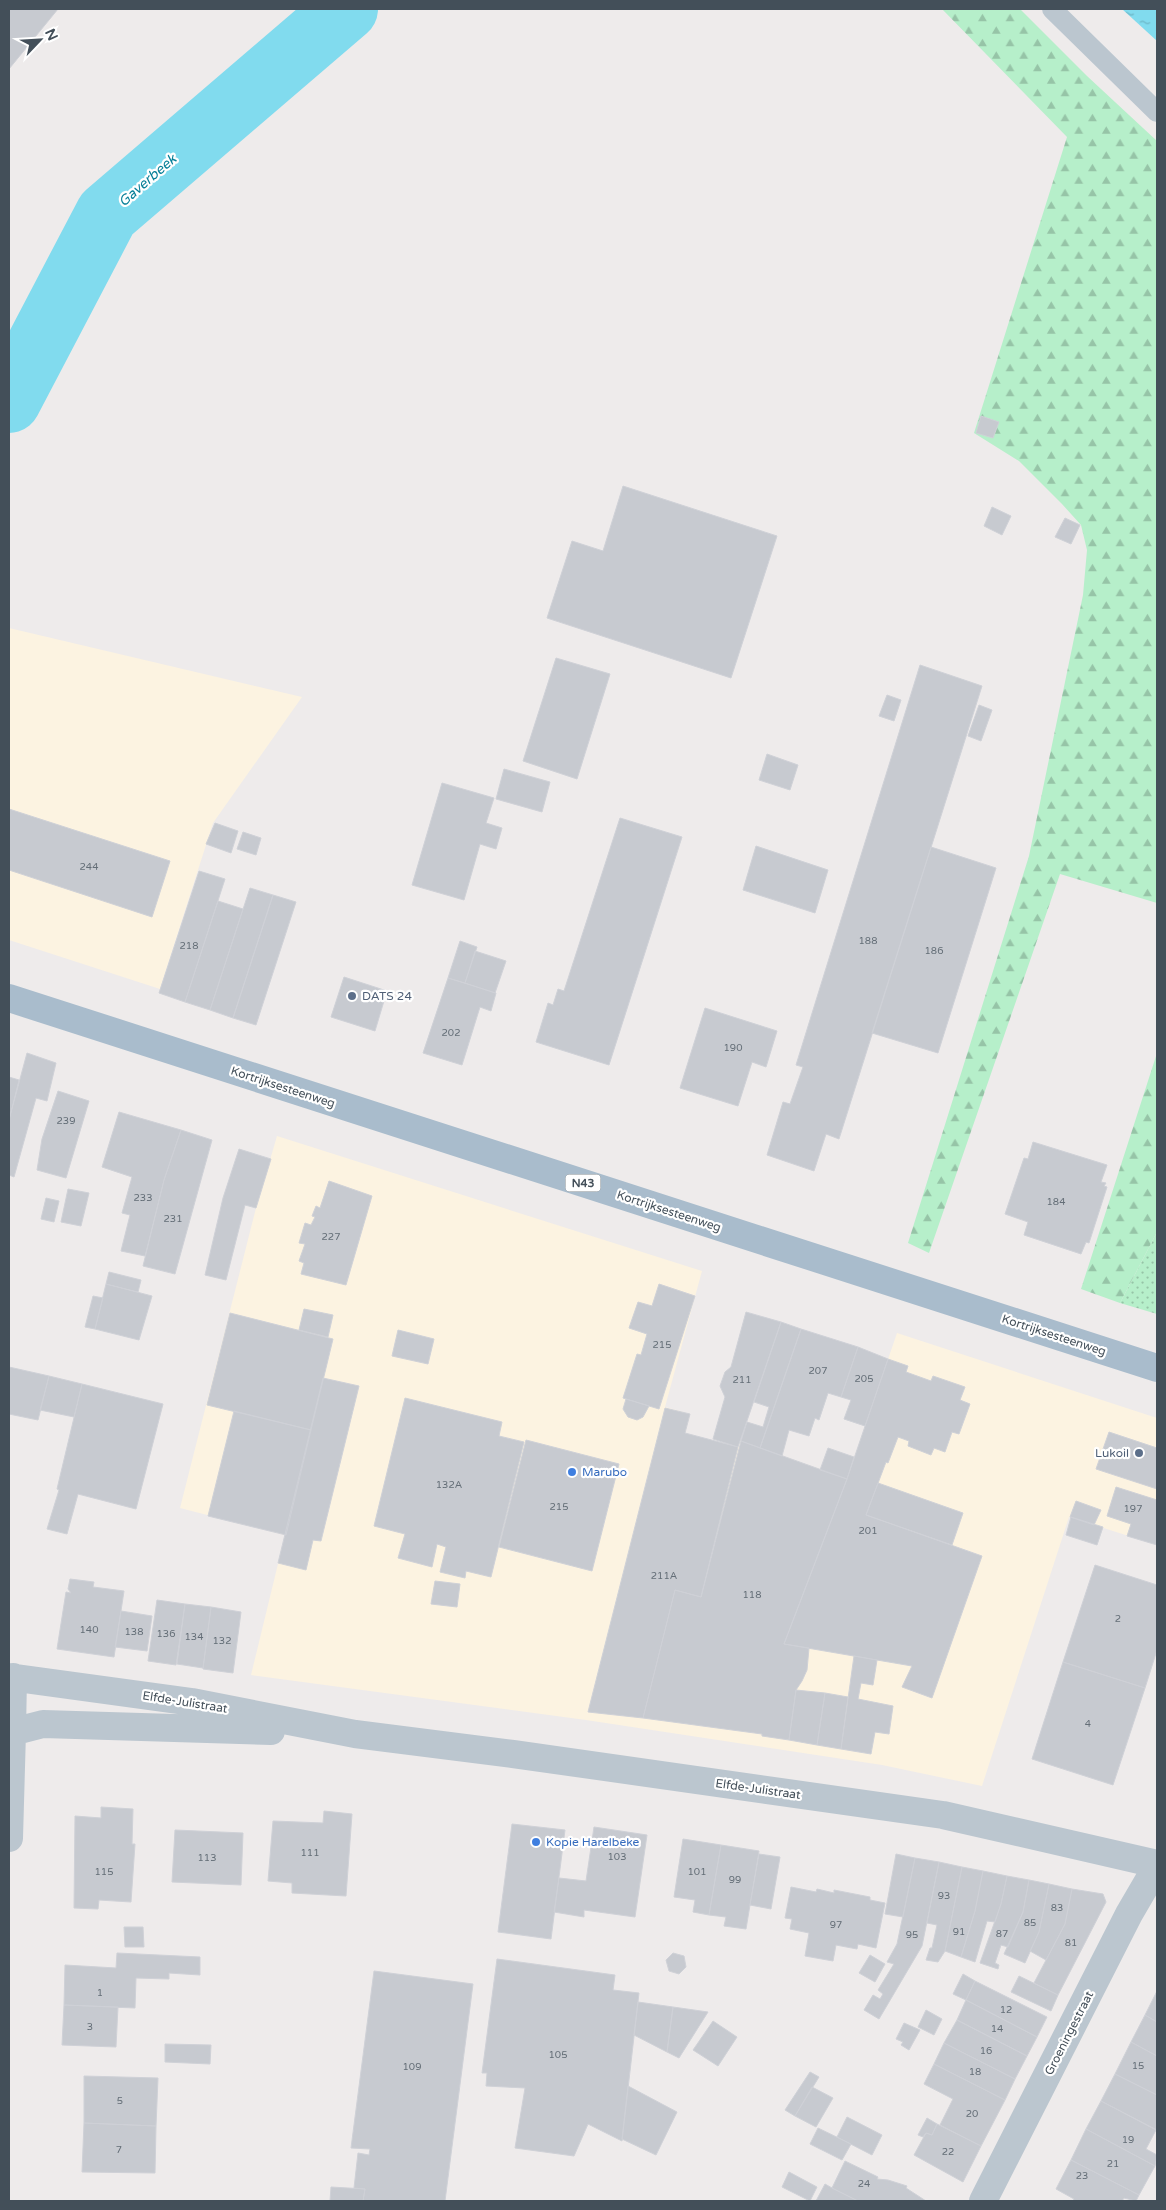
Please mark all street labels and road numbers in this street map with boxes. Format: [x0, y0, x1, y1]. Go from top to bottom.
street label: Kortrijksesteenweg [229, 1064, 337, 1110]
road number: N43 [566, 1174, 600, 1192]
street label: Kortrijksesteenweg [615, 1188, 723, 1234]
street label: Kortrijksesteenweg [1000, 1312, 1108, 1358]
street label: Elfde-Julistraat [142, 1688, 229, 1716]
street label: Elfde-Julistraat [715, 1776, 802, 1802]
street label: Groeningestraat [1042, 1988, 1096, 2077]

